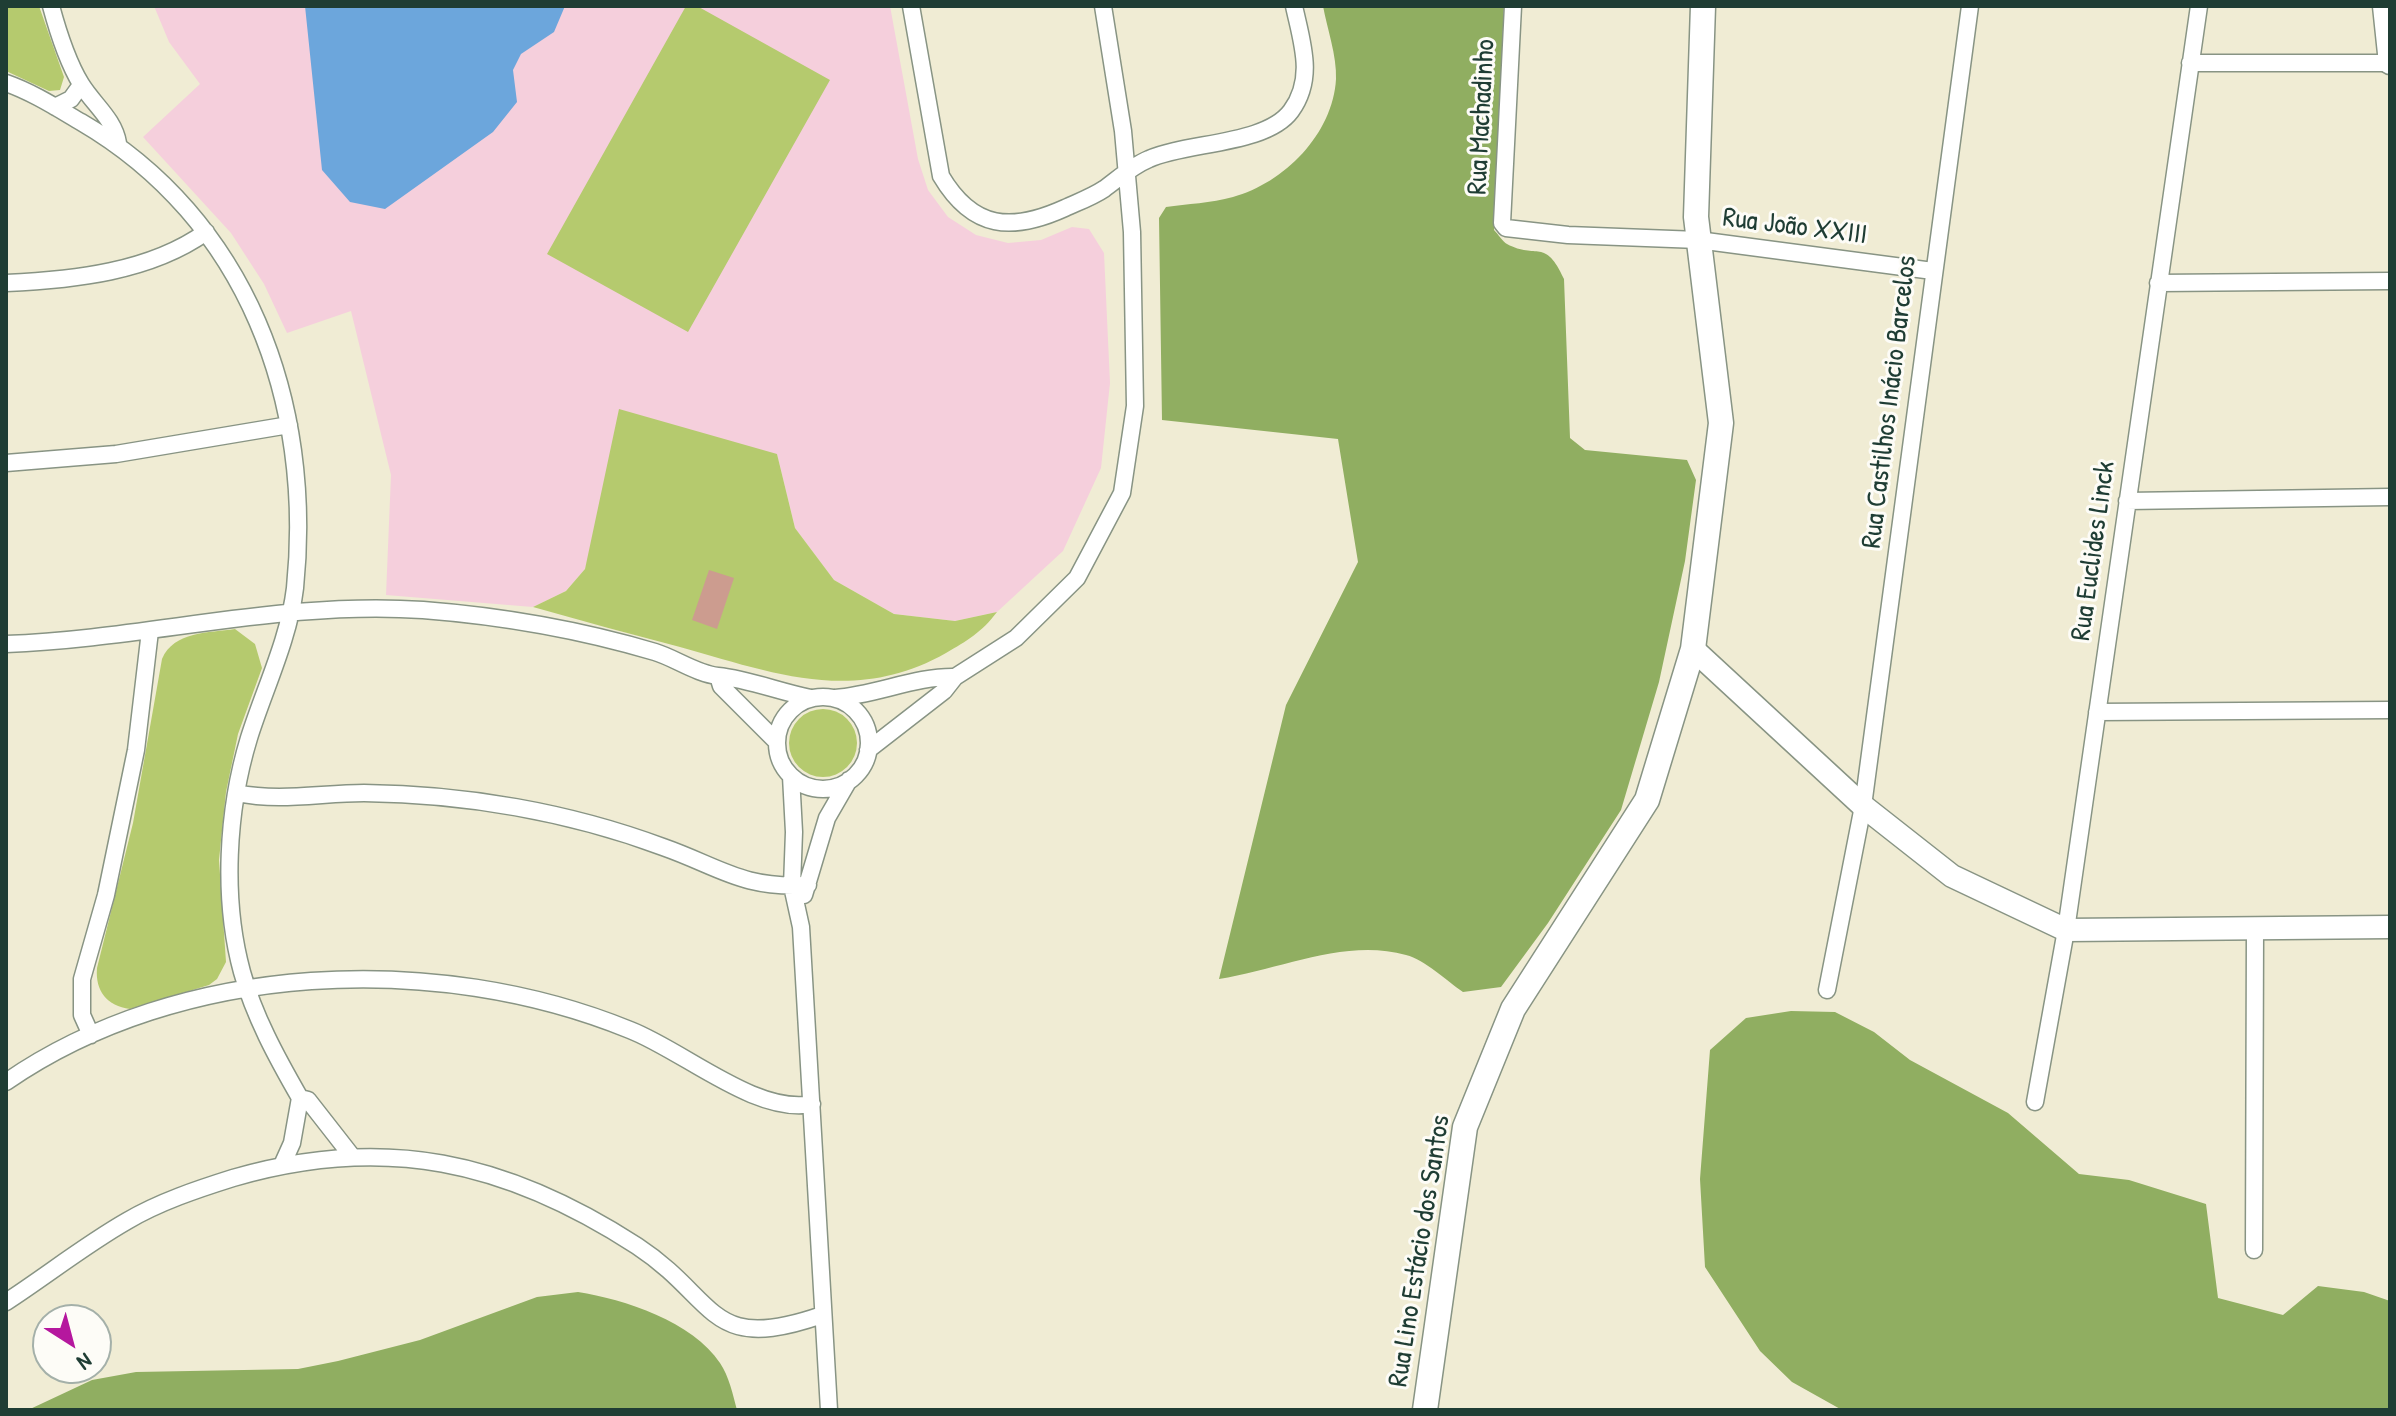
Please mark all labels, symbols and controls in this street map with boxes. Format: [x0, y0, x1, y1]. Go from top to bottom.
street label: Rua Machadinho [1461, 38, 1503, 196]
street label: Rua João XXIII [1721, 201, 1869, 253]
street label: Rua Castilhos Inácio Barcelos [1855, 254, 1925, 550]
street label: Rua Euclides Linck [2065, 459, 2123, 643]
street label: Rua Lino Estácio dos Santos [1382, 1113, 1458, 1389]
north arrow [32, 1304, 112, 1384]
text: N [71, 1346, 98, 1377]

